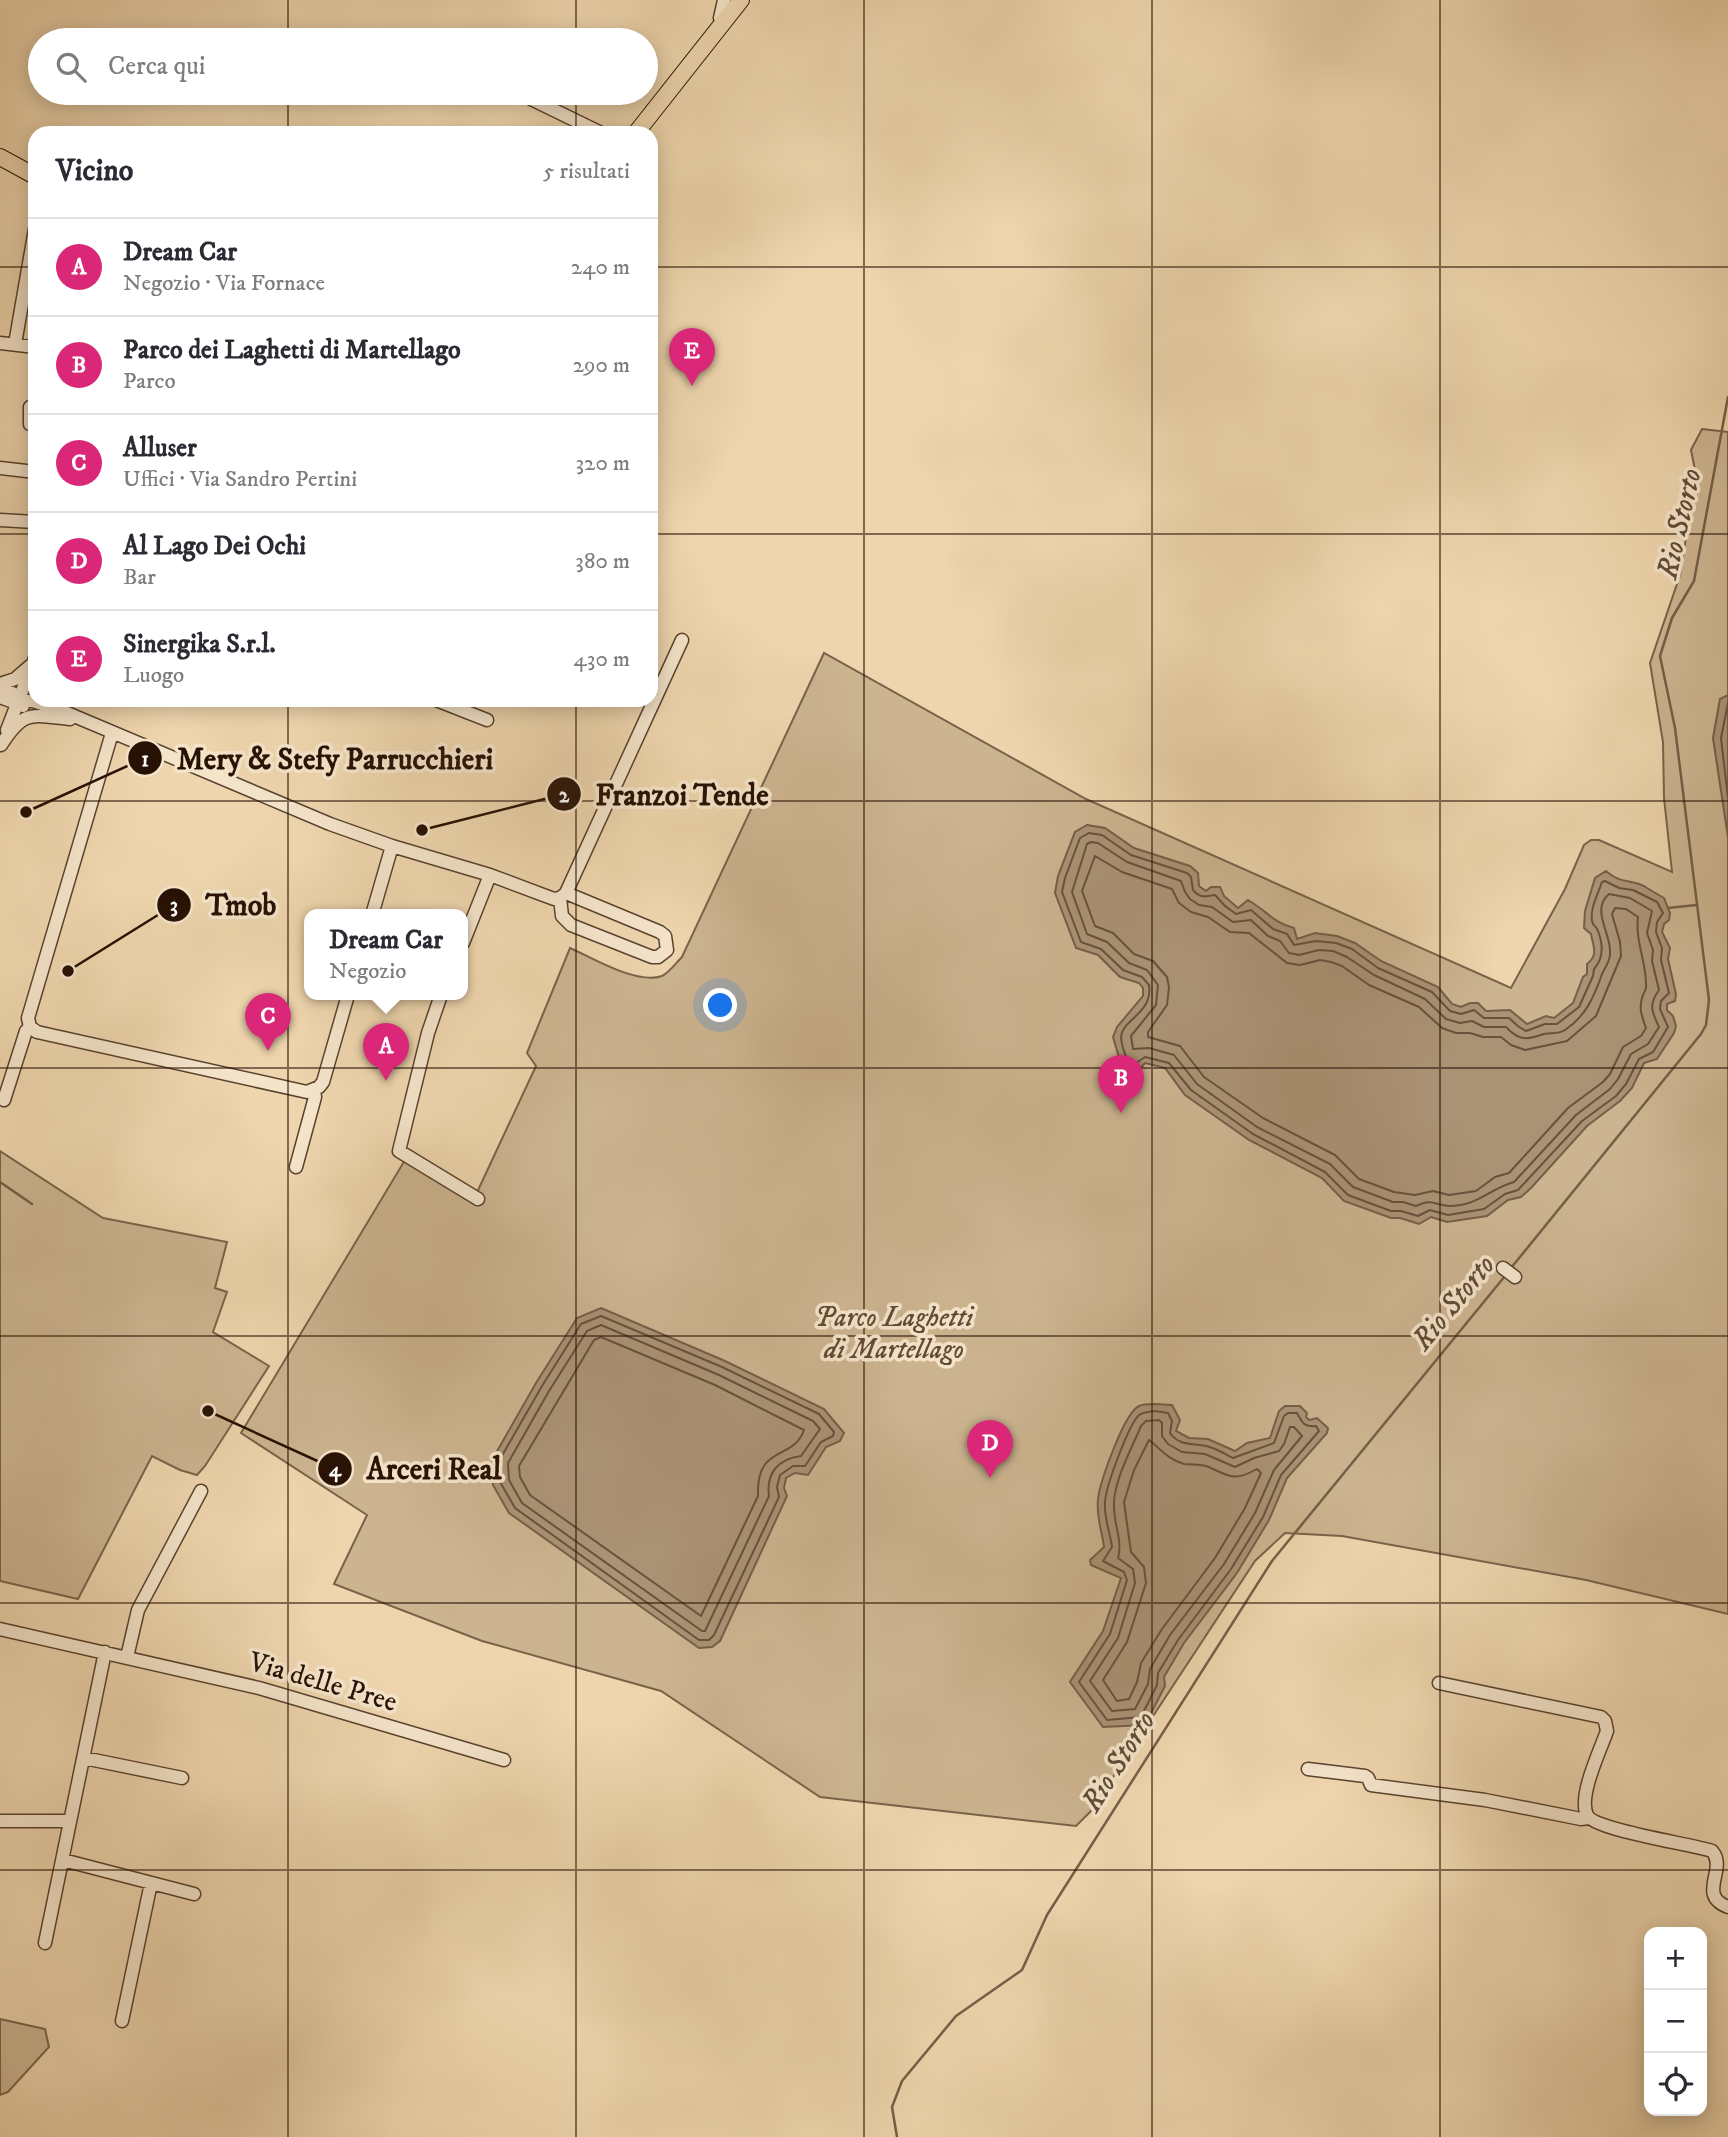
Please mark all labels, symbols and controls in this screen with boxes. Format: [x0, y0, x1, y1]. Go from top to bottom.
search box [28, 28, 658, 105]
icon: search [52, 48, 90, 86]
text: Cerca qui [108, 50, 206, 83]
text: Vicino [56, 153, 133, 190]
text: 5 risultati [543, 157, 630, 186]
text: Dream Car [123, 236, 237, 269]
text: A [72, 253, 86, 282]
text: 240 m [571, 253, 630, 282]
text: Negozio · Via Fornace [123, 269, 325, 298]
pin: E [669, 328, 715, 386]
text: Parco dei Laghetti di Martellago [123, 334, 461, 367]
text: B [72, 351, 86, 380]
text: 290 m [573, 351, 630, 380]
text: Parco [123, 367, 176, 396]
text: Alluser [123, 432, 197, 465]
text: C [71, 449, 87, 478]
text: 320 m [576, 449, 630, 478]
text: Uffici · Via Sandro Pertini [123, 465, 357, 494]
water label: Rio Storto [1649, 465, 1711, 584]
text: Al Lago Dei Ochi [123, 530, 306, 563]
text: D [70, 547, 88, 576]
text: 380 m [575, 547, 630, 576]
text: Bar [123, 563, 156, 592]
text: Sinergika S.r.l. [123, 628, 276, 661]
text: E [71, 645, 87, 674]
text: 430 m [574, 645, 630, 674]
text: Luogo [123, 661, 184, 690]
callout: Mery & Stefy Parrucchieri [127, 733, 507, 784]
text: Mery & Stefy Parrucchieri [177, 742, 493, 779]
text: 1 [141, 747, 149, 773]
callout: Franzoi Tende [546, 769, 782, 820]
text: Franzoi Tende [595, 778, 769, 815]
text: 2 [559, 783, 570, 809]
callout: Tmob [156, 879, 290, 930]
text: Tmob [205, 888, 276, 925]
text: 3 [170, 893, 178, 919]
popup [304, 909, 468, 1000]
text: Dream Car [329, 924, 443, 957]
text: Negozio [329, 957, 406, 986]
your location [703, 988, 737, 1022]
pin: C [245, 993, 291, 1051]
pin: A [363, 1023, 409, 1081]
pin: B [1098, 1055, 1144, 1113]
water label: Rio Storto [1404, 1248, 1504, 1359]
park label: Parco Laghetti di Martellago [815, 1300, 975, 1367]
pin: D [967, 1420, 1013, 1478]
callout: Arceri Real [318, 1443, 516, 1494]
text: Arceri Real [366, 1452, 502, 1489]
text: 4 [329, 1457, 342, 1483]
street label: Via delle Pree [244, 1644, 401, 1720]
water label: Rio Storto [1073, 1705, 1164, 1820]
map controls [1644, 1927, 1707, 2116]
button: + [1644, 1927, 1707, 1990]
button: − [1644, 1990, 1707, 2053]
button: locate [1644, 2053, 1707, 2116]

